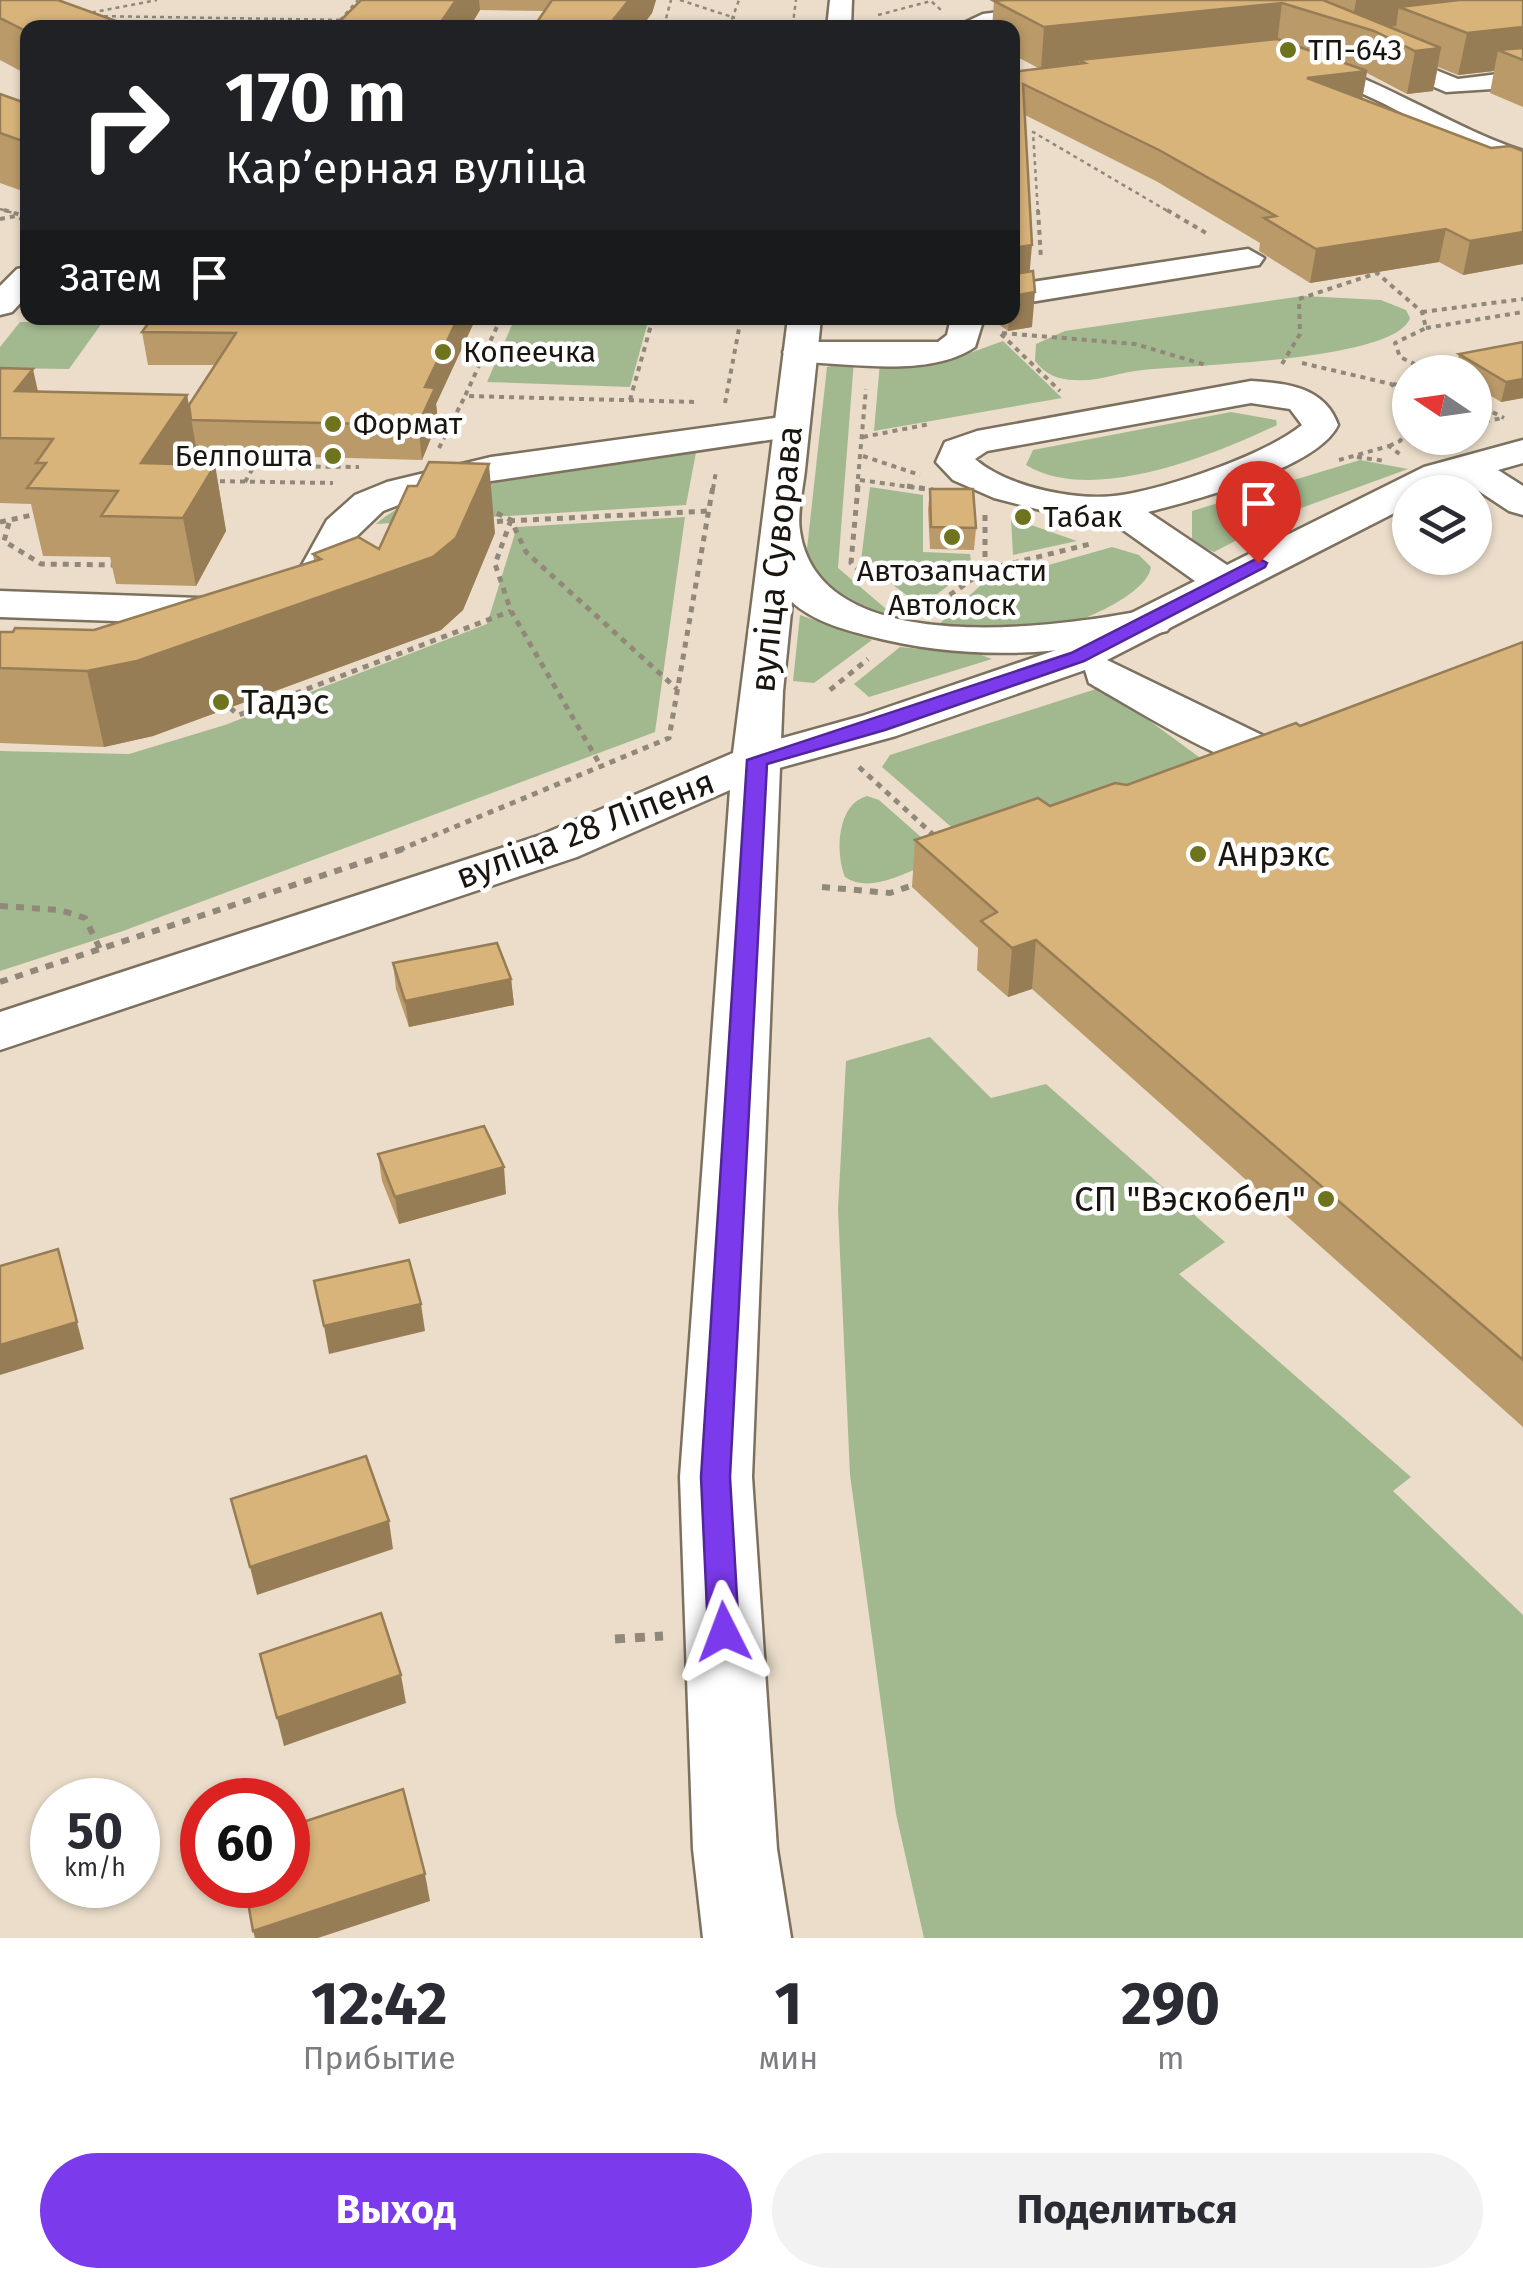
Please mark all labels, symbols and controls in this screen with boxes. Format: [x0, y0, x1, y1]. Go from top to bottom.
place label: ТП-643 [1308, 32, 1402, 68]
marker: ТП-643 [1277, 39, 1299, 61]
text: 170 m [225, 56, 406, 140]
icon: right [60, 60, 190, 190]
text: Карʼерная вуліца [225, 141, 588, 195]
icon: arrive [182, 250, 237, 305]
text: Затем [60, 255, 162, 301]
place label: Копеечка [463, 334, 596, 370]
marker: Копеечка [432, 341, 454, 363]
north arrow [1392, 355, 1492, 455]
map controls [1392, 355, 1492, 575]
place label: Формат [353, 406, 463, 442]
marker: Формат [322, 413, 344, 435]
street label: вуліца Суворава [741, 424, 811, 694]
place label: Белпошта [175, 438, 313, 474]
marker: Белпошта [322, 445, 344, 467]
pin [1216, 461, 1301, 564]
button: layers [1392, 475, 1492, 575]
icon: arrive [1231, 476, 1286, 531]
place label: Табак [1043, 499, 1123, 535]
marker: Табак [1012, 506, 1034, 528]
marker: Автозапчасти Автолоск [941, 526, 963, 548]
place label: Автозапчасти Автолоск [857, 553, 1047, 623]
place label: Тадэс [241, 681, 330, 723]
marker: Тадэс [210, 691, 232, 713]
street label: вуліца 28 Ліпеня [450, 760, 720, 898]
place label: Анрэкс [1218, 833, 1330, 875]
marker: Анрэкс [1187, 843, 1209, 865]
place label: СП "Вэскобел" [1074, 1178, 1306, 1220]
marker: СП "Вэскобел" [1315, 1188, 1337, 1210]
position arrow [672, 1580, 776, 1684]
speed limit sign: 60 [180, 1778, 310, 1908]
text: 50 [67, 1801, 123, 1861]
text: km/h [64, 1853, 126, 1883]
text: 12:42 [311, 1968, 448, 2040]
text: 1 [774, 1968, 802, 2040]
text: 290 [1121, 1968, 1220, 2040]
text: Прибытие [303, 2039, 456, 2077]
text: мин [759, 2039, 818, 2077]
text: m [1157, 2039, 1184, 2077]
button: Выход [40, 2153, 752, 2268]
button: Поделиться [772, 2153, 1483, 2268]

